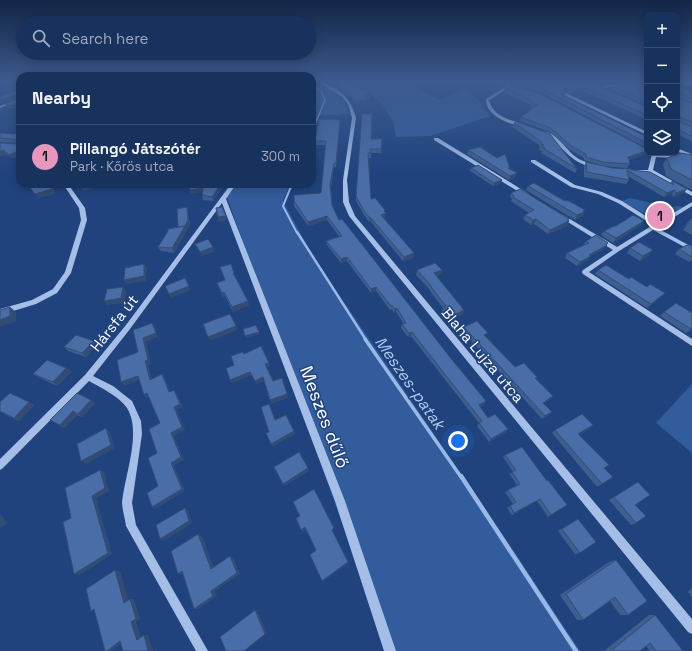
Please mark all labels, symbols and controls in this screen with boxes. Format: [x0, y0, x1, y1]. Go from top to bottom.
map controls [644, 12, 680, 156]
button: + [644, 12, 680, 48]
search box [16, 16, 316, 60]
icon: search [30, 27, 52, 49]
text: Search here [62, 29, 148, 48]
button: − [644, 48, 680, 84]
button: locate [644, 84, 680, 120]
text: Nearby [32, 87, 91, 109]
button: layers [644, 120, 680, 156]
text: Pillangó Játszótér [70, 139, 201, 158]
text: 1 [42, 148, 48, 165]
text: 300 m [261, 148, 300, 165]
text: Park · Kőrös utca [70, 158, 174, 175]
pin: 1 [647, 201, 673, 231]
street label: Hársfa út [86, 291, 142, 355]
street label: Blaha Lujza utca [438, 303, 529, 407]
water label: Meszes-patak [370, 332, 451, 436]
street label: Meszes dűlő [295, 363, 355, 471]
your location [448, 431, 468, 451]

